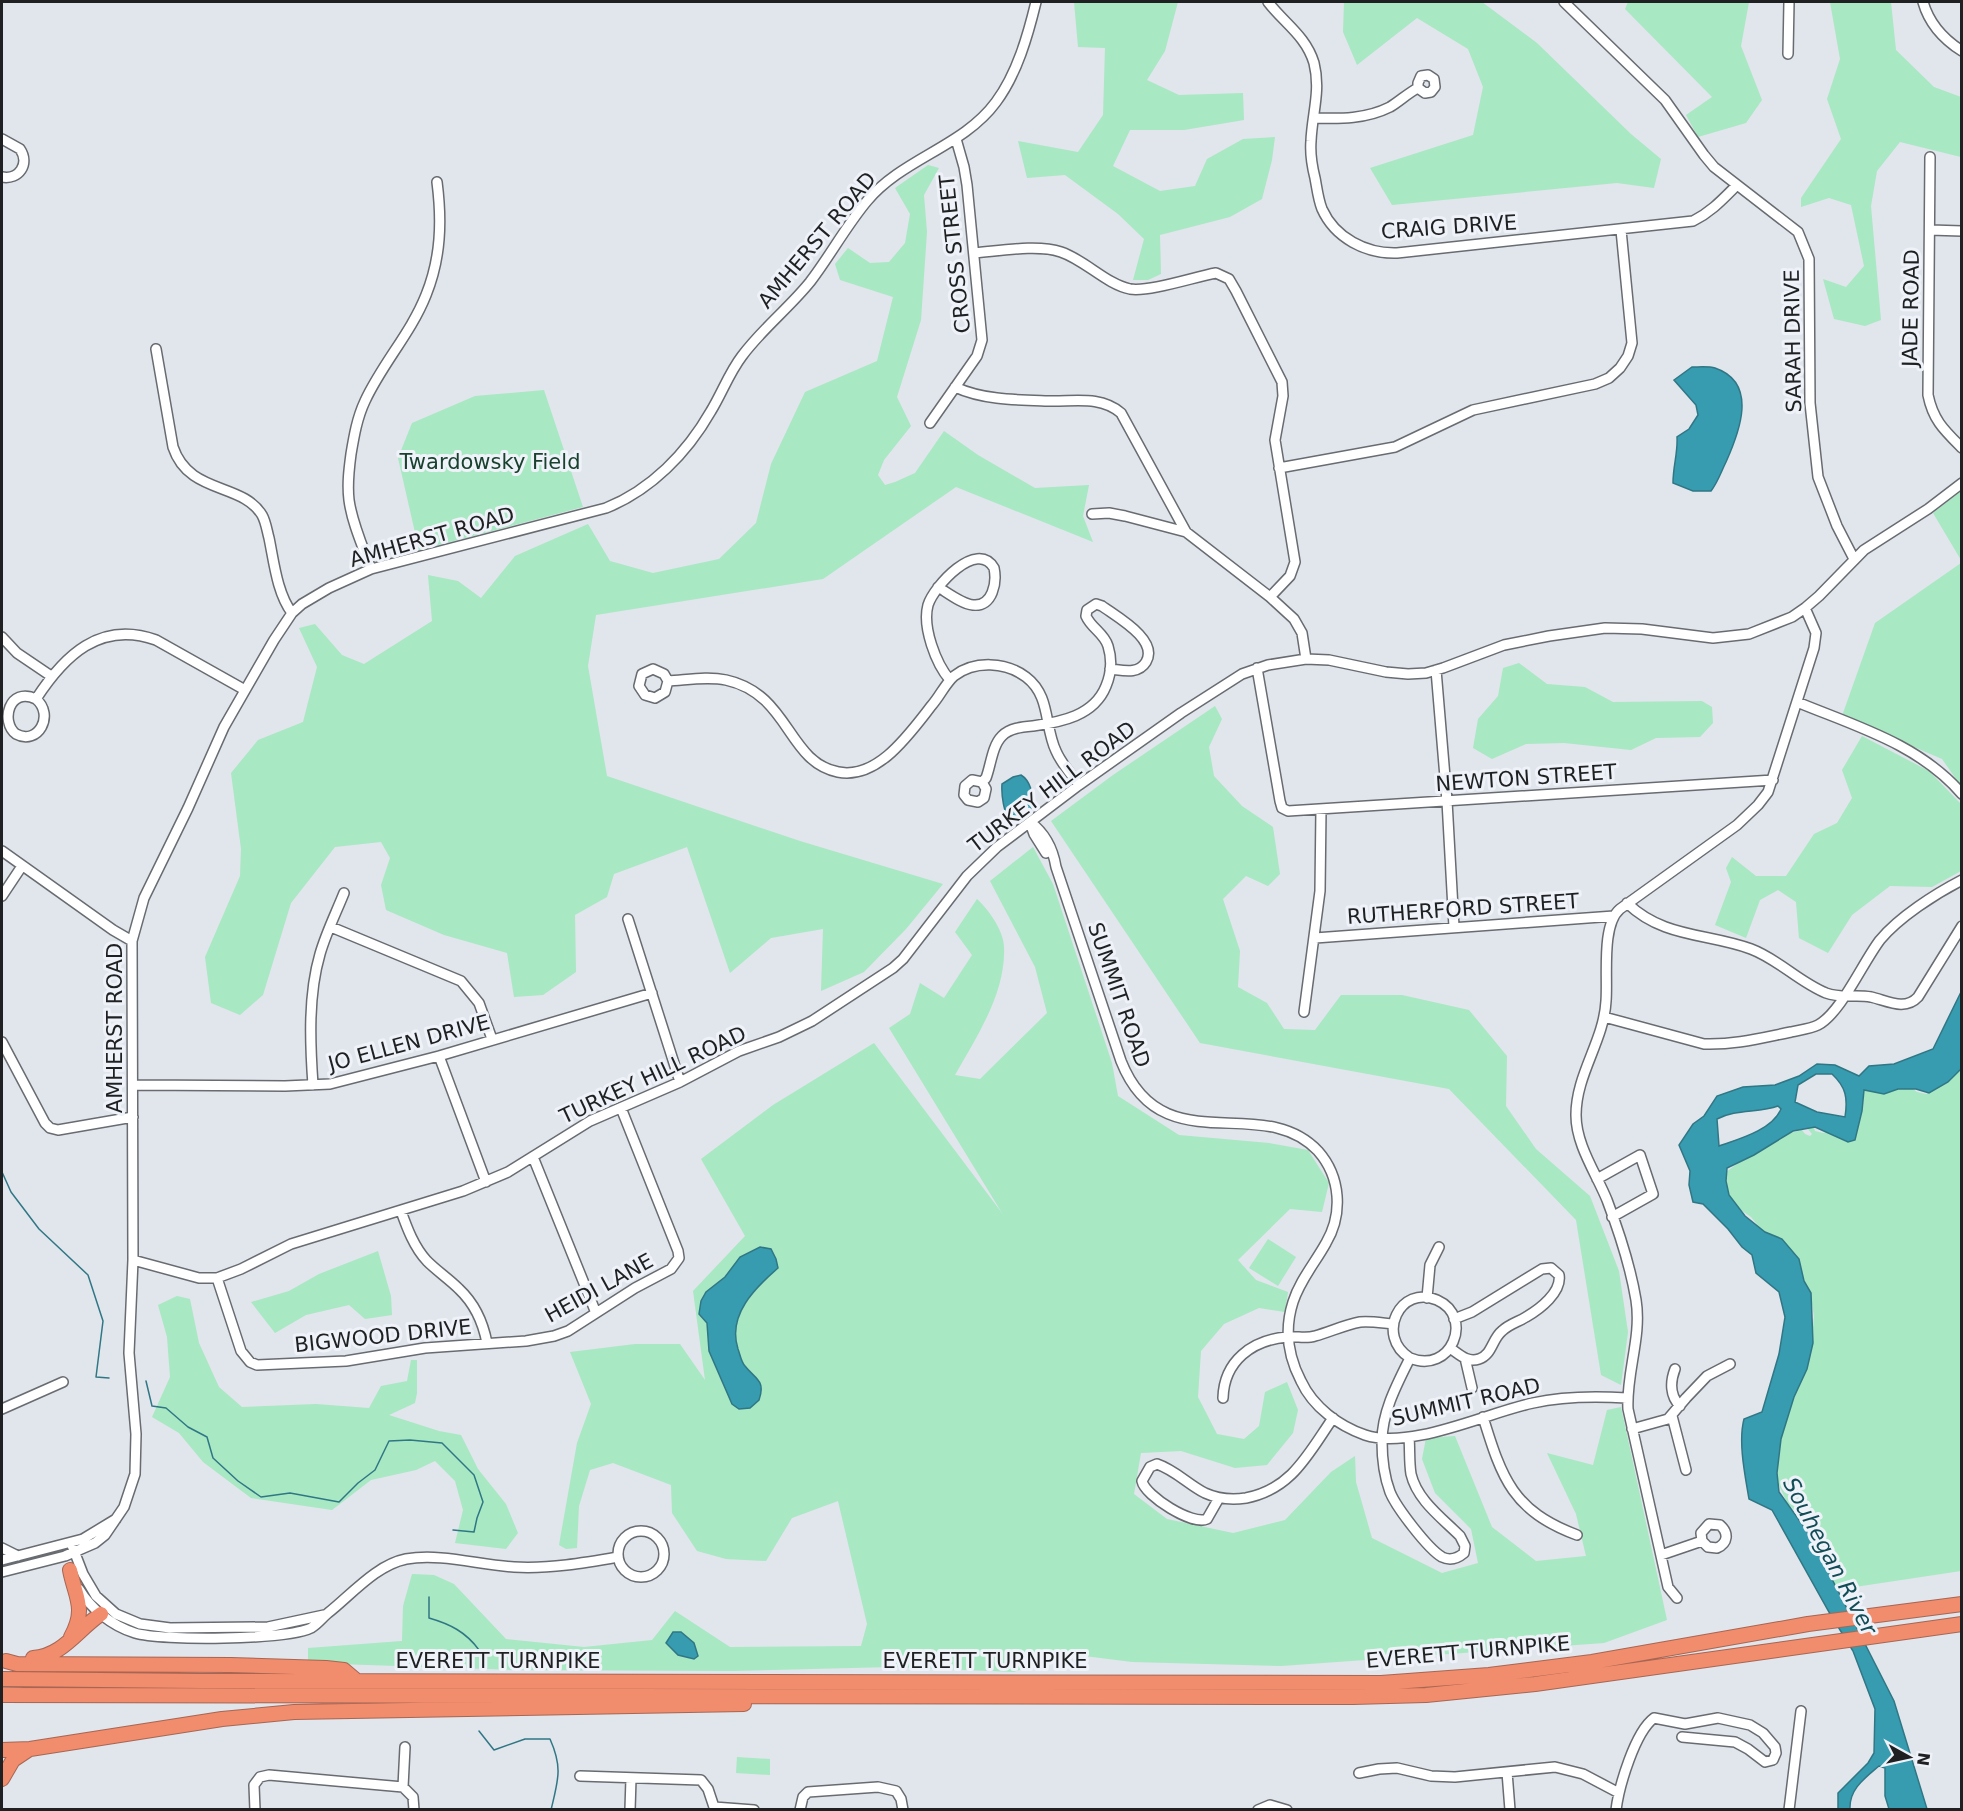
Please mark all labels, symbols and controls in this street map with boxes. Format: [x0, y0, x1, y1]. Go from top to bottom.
street label: AMHERST ROAD [753, 167, 881, 313]
street label: CROSS STREET [935, 173, 975, 334]
street label: CRAIG DRIVE [1380, 210, 1518, 244]
street label: JADE ROAD [1898, 249, 1924, 369]
street label: SARAH DRIVE [1780, 269, 1806, 413]
park label: Twardowsky Field [399, 450, 580, 474]
street label: AMHERST ROAD [347, 502, 517, 572]
street label: TURKEY HILL ROAD [963, 716, 1140, 858]
street label: NEWTON STREET [1435, 760, 1618, 796]
street label: RUTHERFORD STREET [1346, 889, 1580, 929]
street label: SUMMIT ROAD [1083, 919, 1155, 1071]
street label: AMHERST ROAD [103, 943, 127, 1113]
street label: JO ELLEN DRIVE [324, 1010, 492, 1077]
street label: TURKEY HILL ROAD [555, 1021, 750, 1129]
street label: HEIDI LANE [541, 1248, 657, 1328]
street label: BIGWOOD DRIVE [293, 1315, 473, 1357]
street label: SUMMIT ROAD [1389, 1373, 1543, 1431]
water label: Souhegan River [1778, 1473, 1883, 1641]
street label: EVERETT TURNPIKE [1365, 1631, 1571, 1673]
street label: EVERETT TURNPIKE [395, 1649, 601, 1673]
street label: EVERETT TURNPIKE [882, 1649, 1088, 1673]
north arrow [1879, 1727, 1939, 1787]
text: N [1913, 1751, 1934, 1767]

